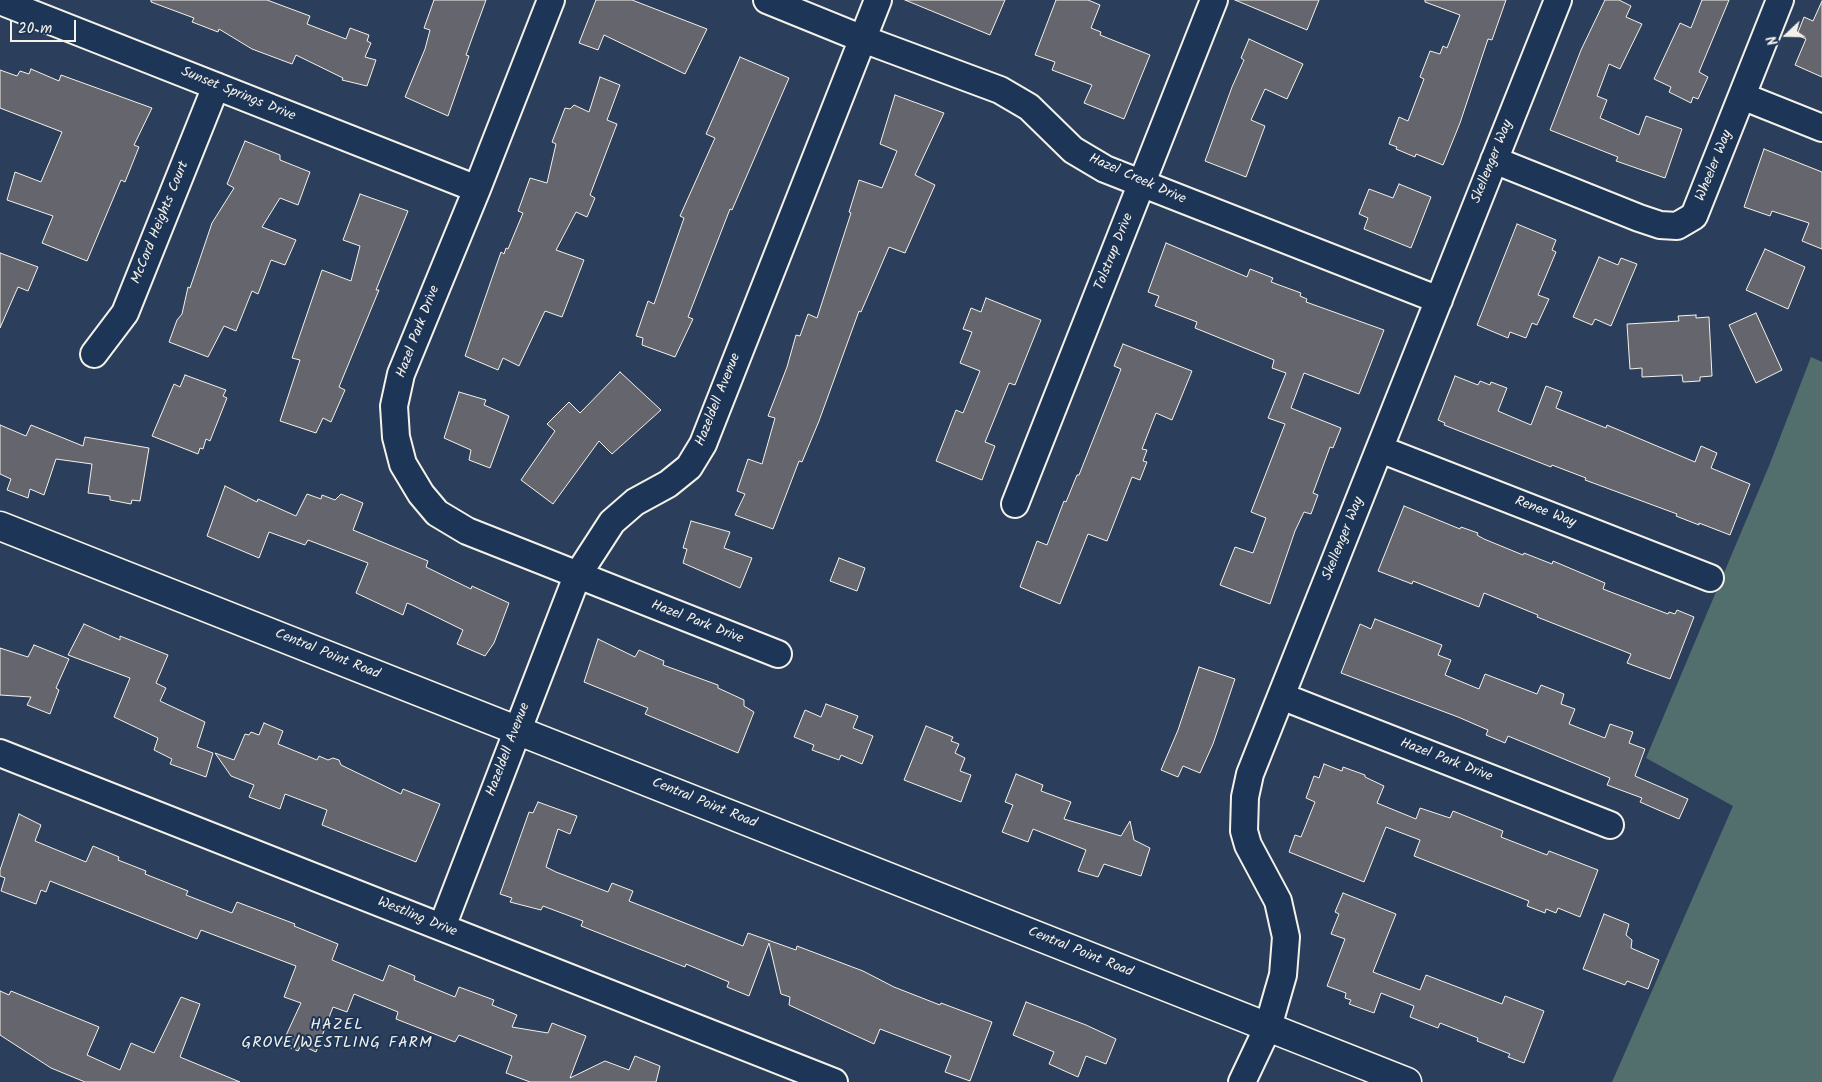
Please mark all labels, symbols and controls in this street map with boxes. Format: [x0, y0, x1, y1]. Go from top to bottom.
scale bar [12, 10, 79, 42]
north arrow [1762, 10, 1812, 60]
text: 20 m [18, 17, 52, 41]
text: N [1761, 32, 1785, 48]
street label: Sunset Springs Drive [178, 64, 298, 126]
street label: Skellenger Way [1469, 118, 1517, 206]
street label: Wheeler Way [1693, 128, 1737, 204]
street label: Hazel Creek Drive [1086, 151, 1188, 209]
street label: McCord Heights Court [129, 159, 193, 287]
street label: Tolstrup Drive [1092, 211, 1138, 293]
street label: Hazel Park Drive [394, 283, 444, 381]
street label: Hazeldell Avenue [693, 351, 745, 449]
street label: Renee Way [1512, 494, 1578, 532]
street label: Skellenger Way [1320, 495, 1368, 583]
street label: Hazel Park Drive [648, 598, 746, 648]
street label: Central Point Road [272, 626, 382, 684]
street label: Hazeldell Avenue [483, 701, 535, 799]
street label: Hazel Park Drive [1397, 736, 1495, 786]
street label: Central Point Road [649, 775, 759, 833]
street label: Westling Drive [375, 894, 459, 942]
street label: Central Point Road [1025, 924, 1135, 982]
district label: HAZEL GROVE/WESTLING FARM [239, 1016, 435, 1054]

